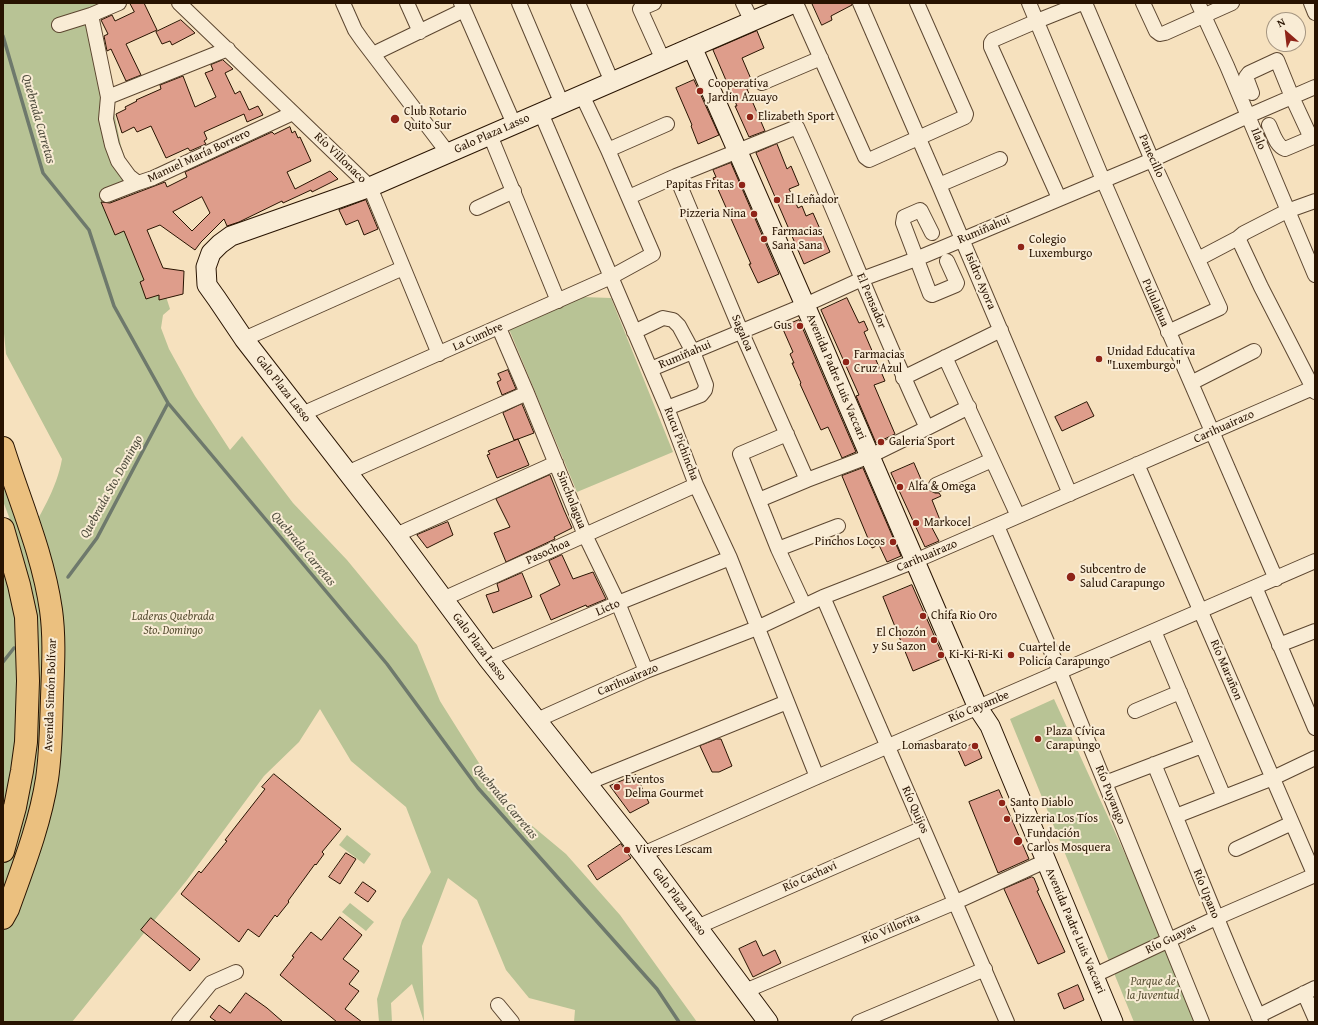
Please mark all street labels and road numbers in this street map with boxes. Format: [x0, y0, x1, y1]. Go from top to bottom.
street label: Galo Plaza Lasso [452, 111, 532, 157]
street label: Manuel María Borrero [145, 126, 253, 186]
street label: Ilalo [1247, 126, 1269, 152]
street label: Río Villonaco [311, 130, 369, 186]
street label: Panecillo [1135, 132, 1167, 180]
street label: Rumiñahui [956, 213, 1012, 247]
street label: Isidro Ayora [961, 250, 999, 312]
street label: El Pensador [853, 271, 889, 331]
street label: Pululahua [1138, 277, 1172, 329]
street label: Avenida Padre Luis Vaccari [803, 312, 869, 442]
street label: Sagaloa [728, 313, 756, 353]
street label: La Cumbre [451, 320, 505, 354]
street label: Rumiñahui [657, 338, 713, 372]
street label: Galo Plaza Lasso [252, 353, 314, 425]
street label: Rucu Pichincha [660, 405, 702, 483]
street label: Carihuairazo [1192, 407, 1256, 447]
street label: Sincholagua [553, 469, 589, 531]
street label: Pasochoa [524, 536, 572, 568]
street label: Carihuairazo [894, 537, 960, 575]
street label: Licto [594, 597, 622, 619]
street label: Galo Plaza Lasso [449, 610, 509, 684]
street label: Río Marañon [1207, 637, 1245, 703]
street label: Avenida Simón Bolívar [42, 638, 60, 752]
street label: Carihuairazo [595, 661, 661, 699]
street label: Río Cayambe [947, 688, 1011, 726]
street label: Río Puyango [1092, 763, 1128, 827]
street label: Río Quijos [898, 784, 932, 836]
street label: Río Cachavi [781, 859, 839, 895]
street label: Galo Plaza Lasso [649, 865, 709, 939]
street label: Avenida Padre Luis Vaccari [1042, 866, 1108, 996]
street label: Río Upano [1190, 867, 1222, 921]
street label: Río Villorita [860, 910, 922, 948]
street label: Río Guayas [1143, 921, 1199, 957]

